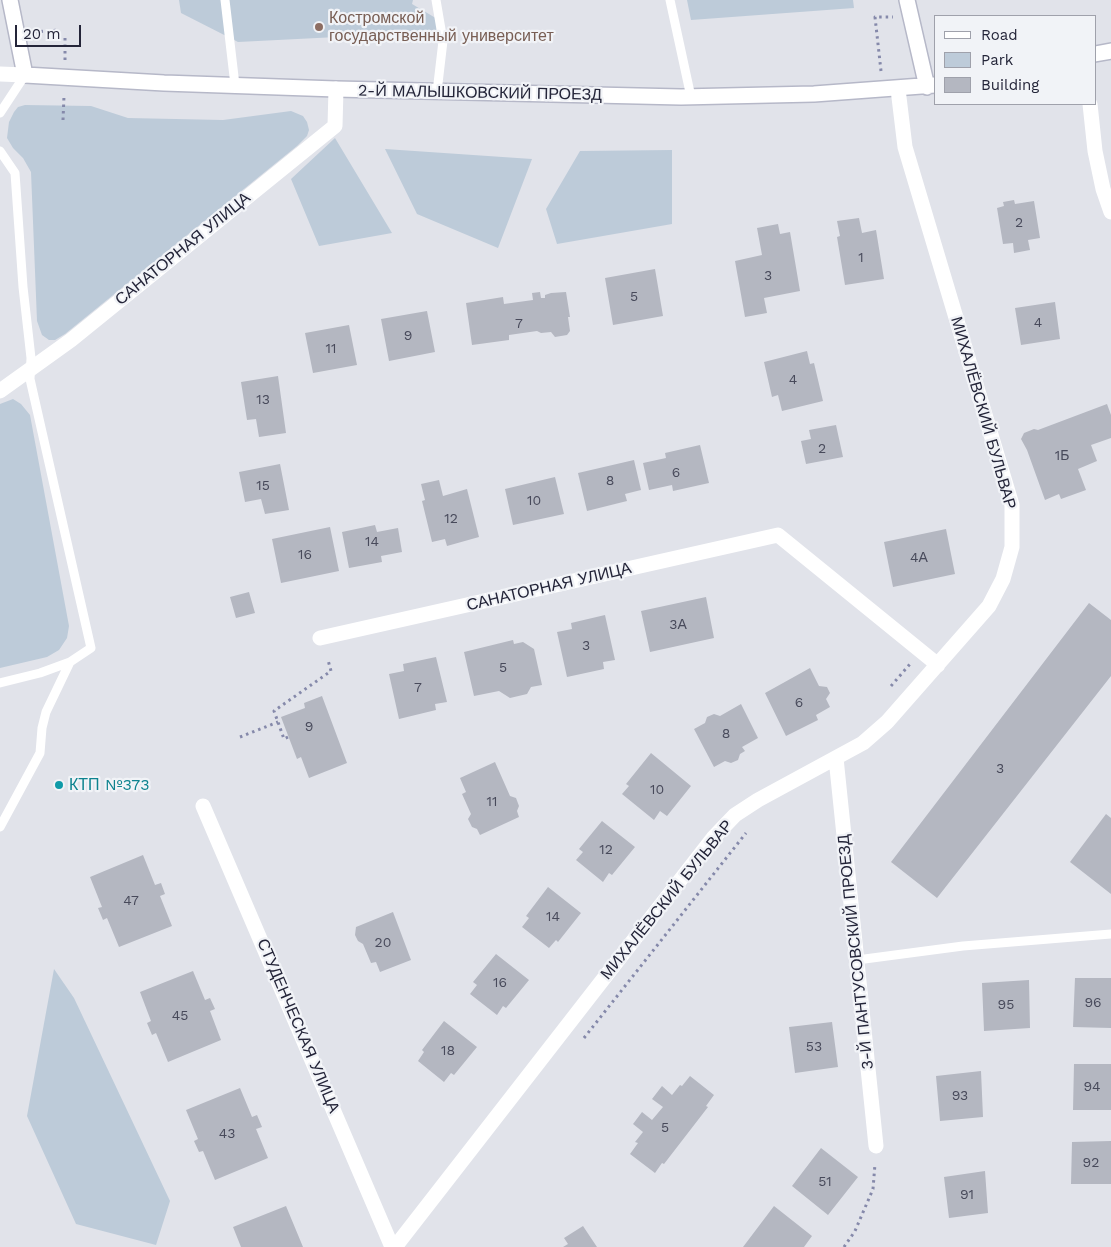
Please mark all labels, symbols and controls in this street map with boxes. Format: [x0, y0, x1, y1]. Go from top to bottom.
place label: Костромской государственный университет [329, 8, 554, 46]
scale bar [18, 15, 84, 47]
legend [934, 15, 1096, 105]
marker: Костромской государственный университет [313, 21, 325, 33]
text: 20 m [23, 25, 61, 43]
text: Road [981, 26, 1018, 44]
text: Park [981, 51, 1013, 69]
text: Building [981, 76, 1039, 94]
street label: 2-Й МАЛЫШКОВСКИЙ ПРОЕЗД [358, 81, 602, 105]
street label: САНАТОРНАЯ УЛИЦА [112, 189, 254, 309]
house number: 2 [1015, 215, 1023, 231]
house number: 1 [858, 250, 864, 266]
house number: 3 [764, 268, 772, 284]
house number: 5 [630, 289, 638, 305]
street label: МИХАЛЁВСКИЙ БУЛЬВАР [946, 315, 1020, 511]
house number: 4 [1034, 315, 1042, 331]
house number: 7 [515, 316, 523, 332]
house number: 9 [404, 328, 412, 344]
house number: 11 [326, 341, 336, 357]
house number: 4 [789, 372, 797, 388]
house number: 13 [256, 392, 270, 408]
house number: 2 [818, 441, 826, 457]
house number: 1Б [1055, 448, 1069, 464]
house number: 6 [672, 465, 680, 481]
house number: 8 [606, 473, 614, 489]
house number: 15 [256, 478, 270, 494]
house number: 10 [527, 493, 541, 509]
house number: 12 [444, 511, 458, 527]
house number: 14 [365, 534, 379, 550]
house number: 16 [298, 547, 312, 563]
house number: 4А [910, 550, 928, 566]
street label: САНАТОРНАЯ УЛИЦА [465, 559, 633, 615]
house number: 3А [669, 617, 687, 633]
house number: 3 [582, 638, 590, 654]
house number: 5 [499, 660, 507, 676]
house number: 7 [414, 680, 422, 696]
house number: 6 [795, 695, 803, 711]
house number: 9 [305, 719, 313, 735]
house number: 8 [722, 726, 730, 742]
house number: 3 [996, 761, 1004, 777]
place label: КТП №373 [69, 775, 150, 795]
marker: КТП №373 [53, 779, 65, 791]
house number: 10 [650, 782, 664, 798]
house number: 11 [487, 794, 497, 810]
street label: МИХАЛЁВСКИЙ БУЛЬВАР [597, 816, 737, 984]
street label: 3-Й ПАНТУСОВСКИЙ ПРОЕЗД [834, 833, 878, 1071]
house number: 12 [599, 842, 613, 858]
house number: 47 [123, 893, 139, 909]
house number: 14 [546, 909, 560, 925]
house number: 20 [375, 935, 391, 951]
street label: СТУДЕНЧЕСКАЯ УЛИЦА [253, 936, 343, 1116]
house number: 16 [493, 975, 507, 991]
house number: 96 [1084, 995, 1102, 1011]
house number: 95 [998, 997, 1014, 1013]
house number: 45 [172, 1008, 188, 1024]
house number: 53 [806, 1039, 822, 1055]
house number: 18 [441, 1043, 455, 1059]
house number: 94 [1083, 1079, 1101, 1095]
house number: 93 [952, 1088, 968, 1104]
house number: 5 [661, 1120, 669, 1136]
house number: 43 [219, 1126, 235, 1142]
house number: 92 [1083, 1155, 1099, 1171]
house number: 51 [818, 1174, 832, 1190]
house number: 91 [960, 1187, 974, 1203]

